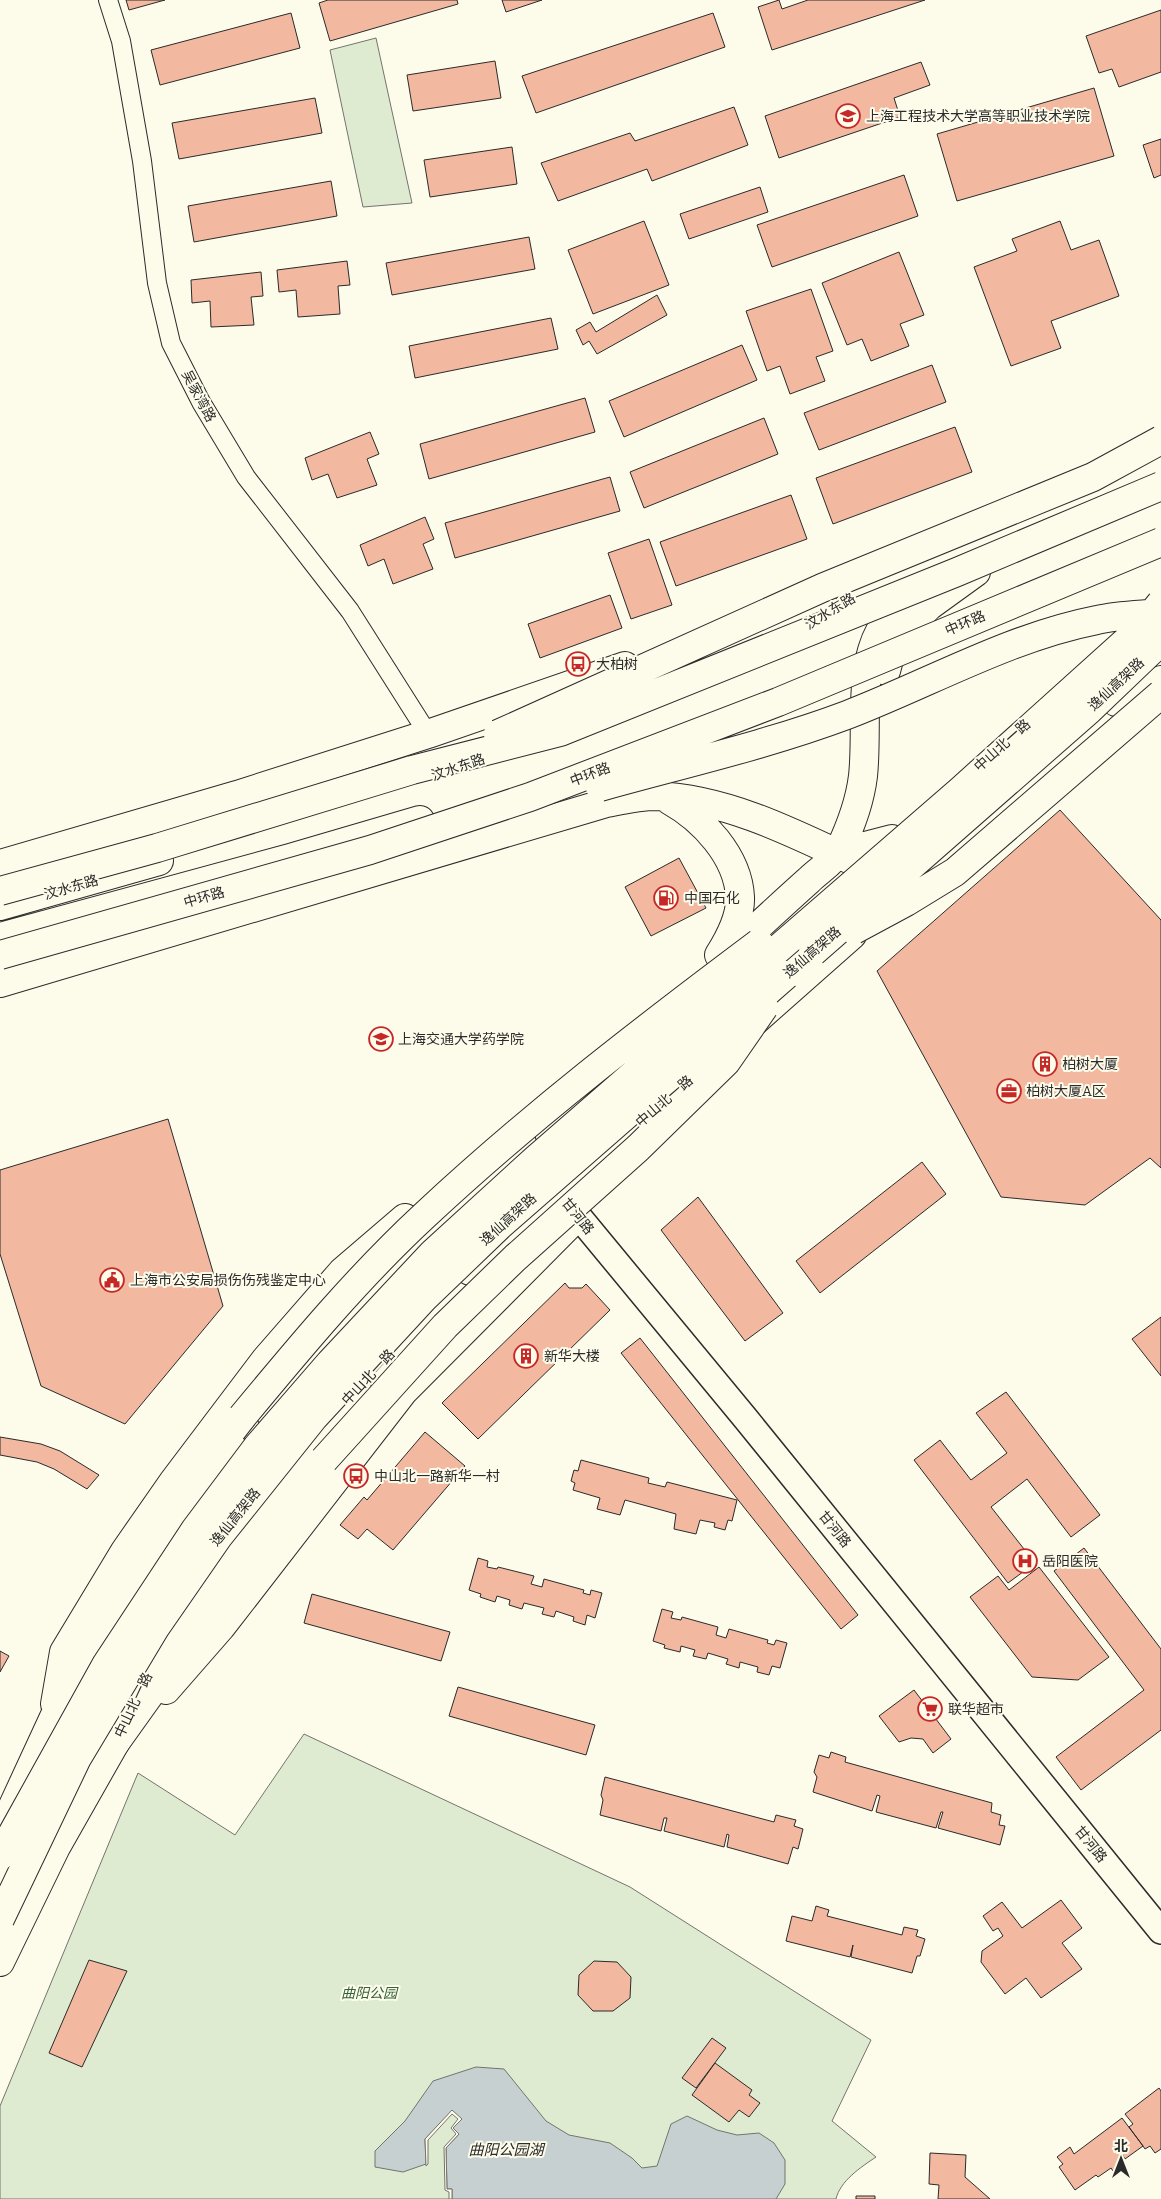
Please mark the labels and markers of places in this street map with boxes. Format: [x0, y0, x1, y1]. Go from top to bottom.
school or university icon: 上海工程技术大学高等职业技术学院 [835, 103, 861, 129]
place label: 上海工程技术大学高等职业技术学院 [866, 108, 1090, 125]
bus stop icon: 大柏树 [565, 651, 591, 677]
place label: 大柏树 [596, 656, 638, 673]
fuel station icon: 中国石化 [653, 885, 679, 911]
place label: 中国石化 [684, 890, 740, 907]
school or university icon: 上海交通大学药学院 [368, 1026, 394, 1052]
place label: 上海交通大学药学院 [398, 1031, 524, 1048]
building icon: 柏树大厦 [1032, 1051, 1058, 1077]
place label: 柏树大厦 [1062, 1056, 1118, 1073]
office icon: 柏树大厦A区 [996, 1078, 1022, 1104]
place label: 柏树大厦A区 [1026, 1083, 1106, 1100]
public building icon: 上海市公安局损伤伤残鉴定中心 [99, 1267, 125, 1293]
place label: 上海市公安局损伤伤残鉴定中心 [130, 1272, 326, 1289]
building icon: 新华大楼 [513, 1343, 539, 1369]
place label: 新华大楼 [544, 1348, 600, 1365]
bus stop icon: 中山北一路新华一村 [343, 1463, 369, 1489]
place label: 中山北一路新华一村 [374, 1468, 500, 1485]
hospital icon: 岳阳医院 [1012, 1548, 1038, 1574]
place label: 岳阳医院 [1042, 1553, 1098, 1570]
supermarket icon: 联华超市 [917, 1696, 943, 1722]
place label: 联华超市 [948, 1701, 1004, 1718]

